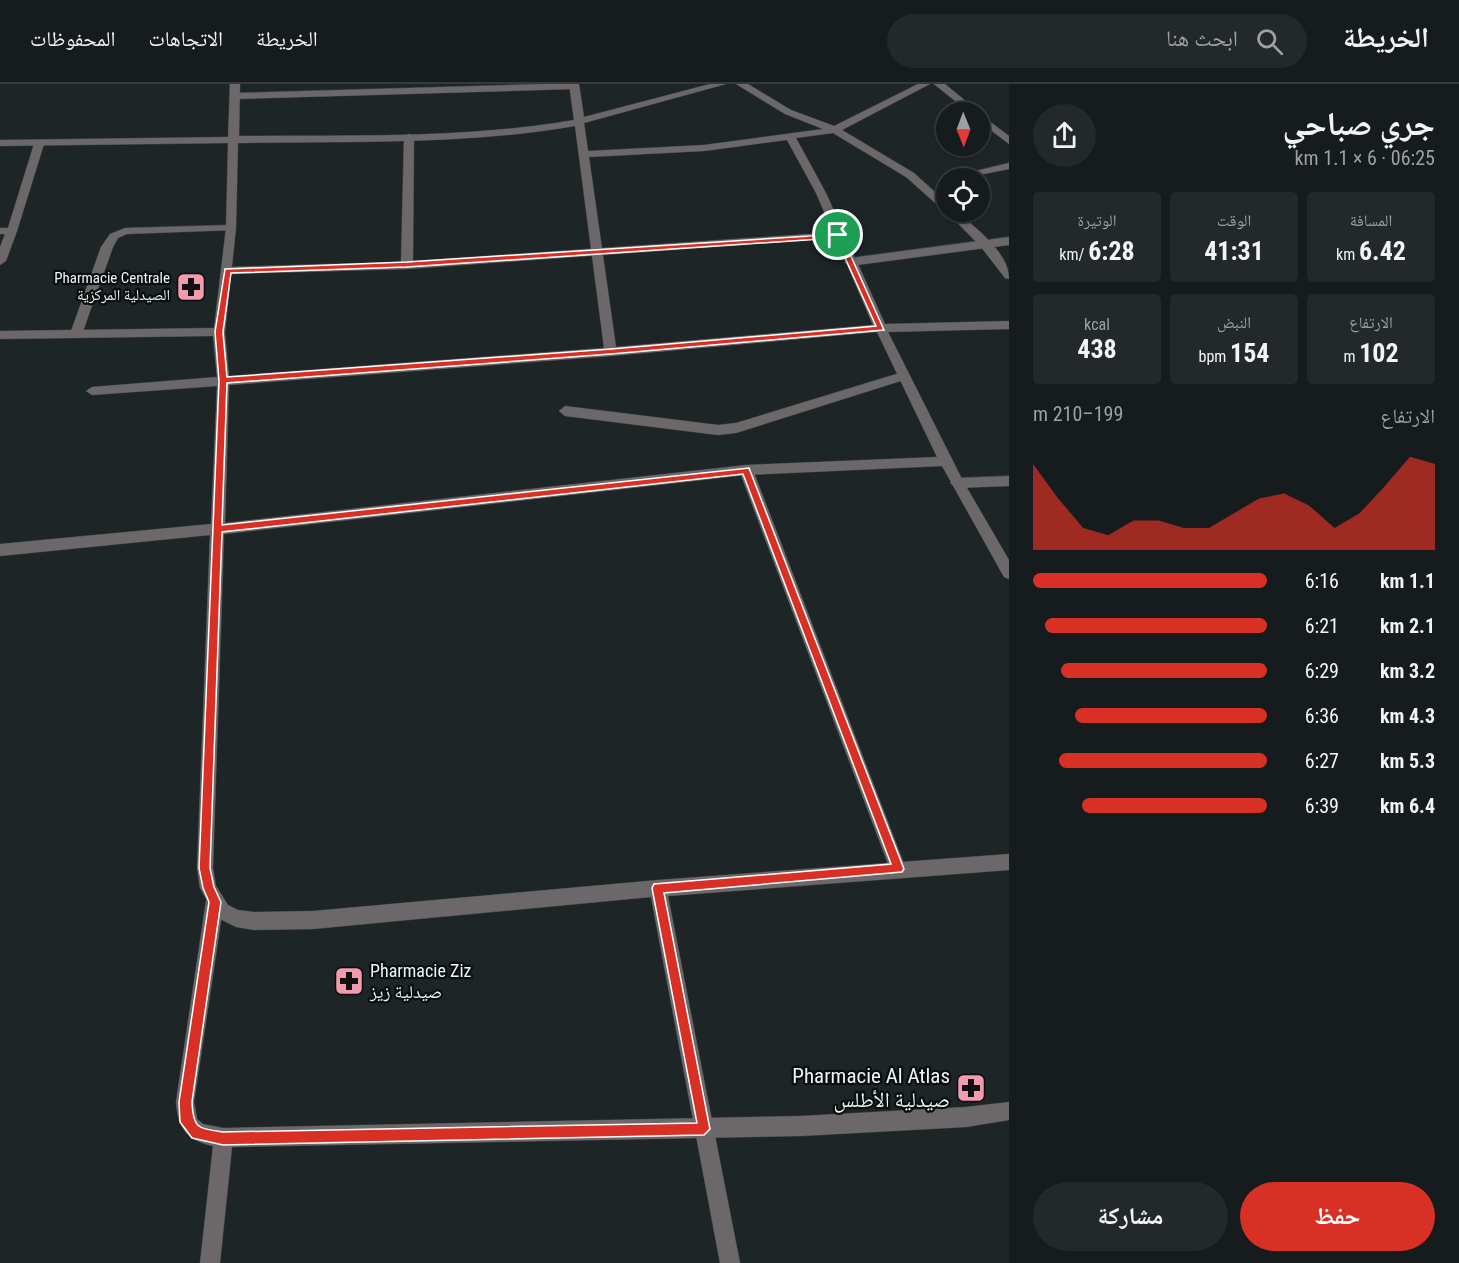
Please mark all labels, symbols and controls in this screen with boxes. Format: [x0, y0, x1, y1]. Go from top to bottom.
search box [887, 14, 1307, 68]
text: الخريطة [1343, 21, 1429, 54]
icon: search [1253, 25, 1286, 58]
text: ابحث هنا [1166, 26, 1238, 51]
text: المحفوظات [30, 27, 115, 51]
text: الاتجاهات [148, 27, 223, 51]
text: الخريطة [256, 27, 318, 51]
north arrow [936, 102, 990, 156]
map controls [936, 102, 990, 222]
button: share [1033, 104, 1096, 167]
text: جري صباحي [1282, 104, 1435, 143]
text: 06:25 · 6 × 1.1 km [1295, 146, 1435, 170]
button: locate [936, 168, 990, 222]
pin [812, 209, 863, 260]
text: الوتيرة [1078, 211, 1116, 230]
text: الوقت [1217, 211, 1251, 230]
text: المسافة [1350, 211, 1392, 230]
icon: arrive [821, 218, 854, 251]
text: 6:28 [1088, 236, 1135, 266]
text: 41:31 [1204, 236, 1264, 266]
text: 6.42 [1359, 236, 1406, 266]
text: /km [1059, 245, 1088, 264]
text: km [1336, 245, 1359, 264]
place label: Pharmacie Centrale الصيدلية المركزية [54, 269, 170, 304]
pharmacy icon: Pharmacie Centrale الصيدلية المركزية [175, 271, 207, 303]
text: النبض [1217, 313, 1251, 332]
text: الارتفاع [1349, 313, 1393, 332]
text: kcal [1084, 315, 1110, 334]
text: 438 [1077, 334, 1117, 364]
text: 154 [1230, 338, 1269, 368]
text: 102 [1359, 338, 1399, 368]
text: bpm [1199, 347, 1230, 366]
text: m [1343, 347, 1359, 366]
text: 199–210 m [1033, 402, 1123, 426]
text: الارتفاع [1380, 404, 1435, 428]
text: 6:16 [1305, 569, 1339, 593]
text: 1.1 km [1380, 569, 1435, 593]
text: 6:21 [1305, 614, 1339, 638]
text: 2.1 km [1380, 614, 1435, 638]
text: 6:29 [1305, 659, 1339, 683]
text: 3.2 km [1380, 659, 1435, 683]
text: 6:36 [1305, 704, 1339, 728]
text: 4.3 km [1380, 704, 1435, 728]
text: 6:27 [1305, 749, 1339, 773]
text: 5.3 km [1380, 749, 1435, 773]
text: 6:39 [1305, 794, 1339, 818]
text: 6.4 km [1380, 794, 1435, 818]
place label: Pharmacie Ziz صيدلية زيز [369, 960, 472, 1002]
pharmacy icon: Pharmacie Ziz صيدلية زيز [333, 965, 365, 997]
place label: Pharmacie Al Atlas صيدلية الأطلس [792, 1064, 950, 1113]
pharmacy icon: Pharmacie Al Atlas صيدلية الأطلس [955, 1072, 987, 1104]
button: مشاركة [1033, 1182, 1228, 1251]
button: حفظ [1240, 1182, 1435, 1251]

